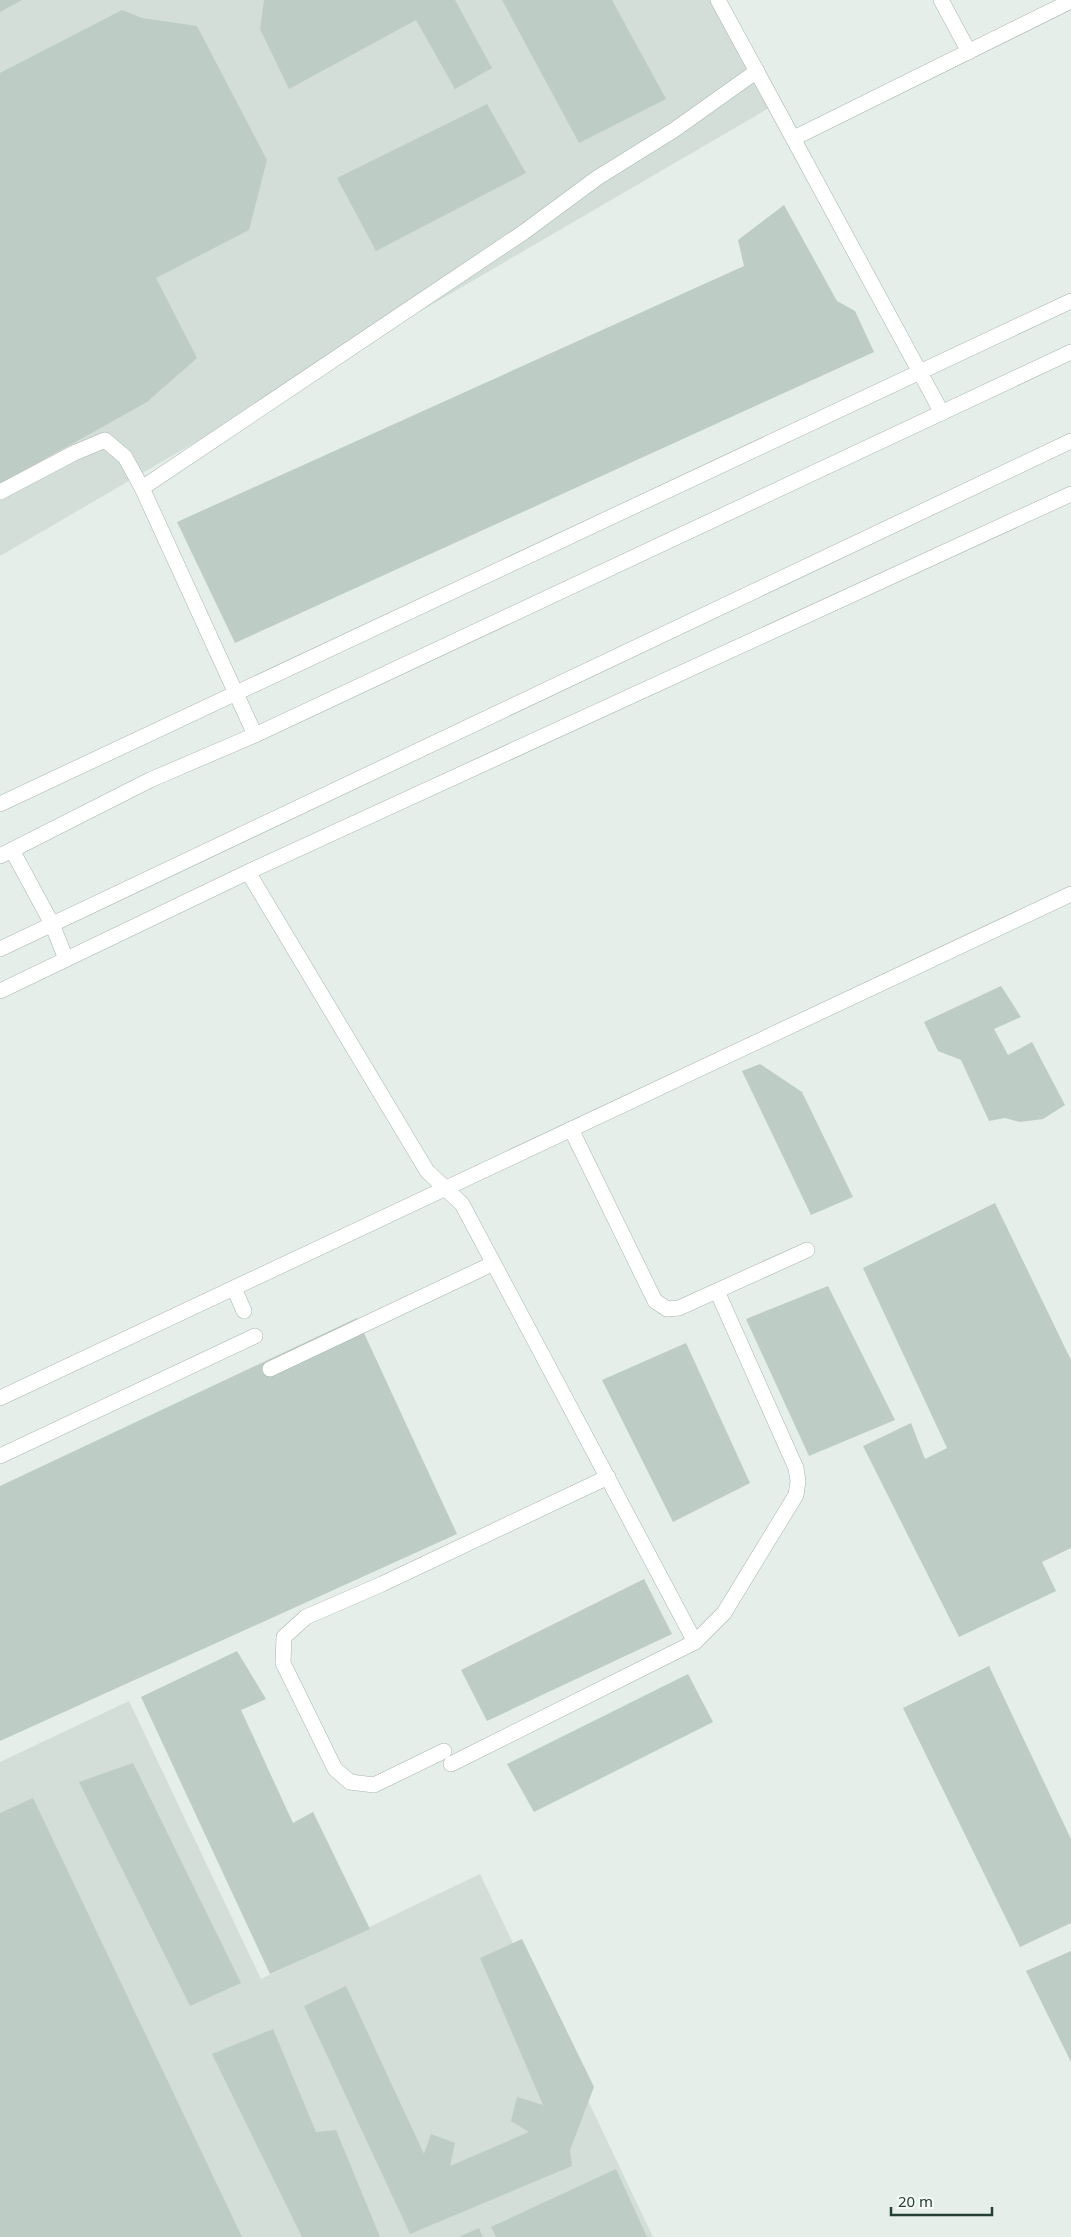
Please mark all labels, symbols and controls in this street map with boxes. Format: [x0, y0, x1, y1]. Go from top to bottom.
scale bar [891, 2184, 992, 2216]
text: 20 m [898, 2191, 933, 2211]

